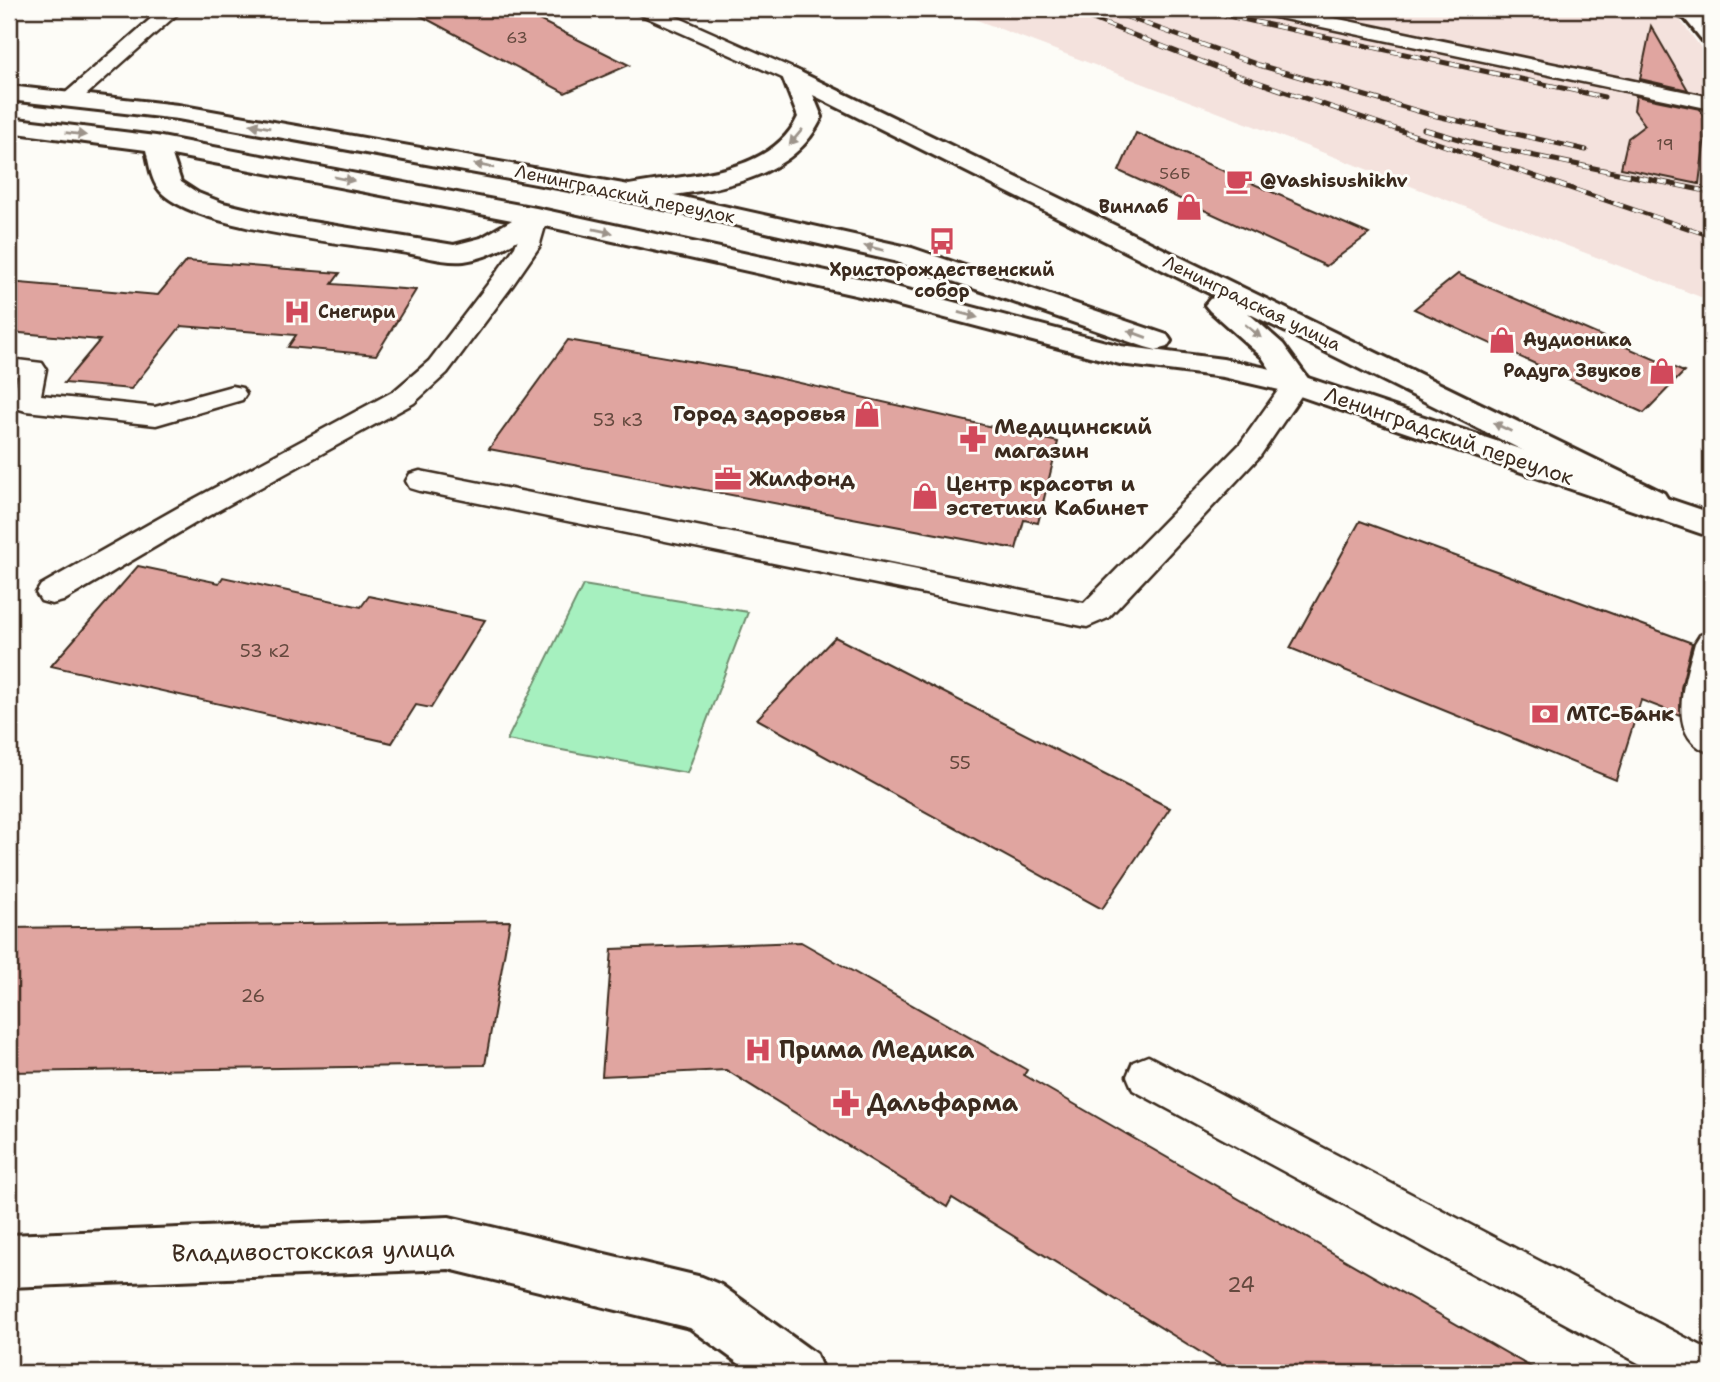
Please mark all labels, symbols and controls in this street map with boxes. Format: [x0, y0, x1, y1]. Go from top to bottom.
house number: 63 [506, 27, 528, 48]
one-way arrow [249, 120, 271, 131]
one-way arrow [66, 128, 88, 139]
one-way arrow [789, 128, 804, 146]
house number: 19 [1656, 134, 1674, 155]
street label: Ленинградский переулок [513, 159, 738, 229]
one-way arrow [473, 160, 495, 171]
house number: 56Б [1159, 163, 1191, 184]
cafe icon: @Vashisushikhv [1224, 166, 1254, 196]
place label: @Vashisushikhv [1260, 169, 1408, 193]
one-way arrow [333, 174, 355, 185]
shop icon: Винлаб [1174, 192, 1204, 222]
place label: Винлаб [1099, 195, 1168, 219]
one-way arrow [592, 225, 614, 236]
bus stop icon: Христорождественский собор [927, 226, 957, 256]
one-way arrow [863, 242, 885, 253]
street label: Ленинградская улица [1159, 249, 1345, 357]
place label: Христорождественский собор [830, 258, 1055, 303]
hospital icon: Снегири [282, 297, 312, 327]
place label: Снегири [318, 300, 396, 324]
one-way arrow [957, 310, 979, 321]
one-way arrow [1244, 324, 1262, 338]
shop icon: Аудионика [1487, 325, 1517, 355]
one-way arrow [1126, 328, 1147, 339]
place label: Аудионика [1523, 328, 1632, 352]
shop icon: Радуга Звуков [1647, 356, 1677, 386]
place label: Радуга Звуков [1503, 359, 1641, 383]
street label: Ленинградский переулок [1321, 380, 1577, 492]
shop icon: Город здоровья [852, 399, 882, 429]
place label: Город здоровья [673, 400, 846, 428]
house number: 53 к3 [593, 408, 643, 432]
place label: Медицинский магазин [994, 413, 1152, 465]
one-way arrow [1492, 421, 1512, 432]
pharmacy icon: Медицинский магазин [958, 424, 988, 454]
office icon: Жилфонд [713, 464, 743, 494]
place label: Жилфонд [749, 465, 855, 493]
place label: Центр красоты и эстетики Кабинет [946, 470, 1149, 522]
shop icon: Центр красоты и эстетики Кабинет [910, 481, 940, 511]
house number: 53 к2 [240, 639, 290, 663]
bank icon: МТС-Банк [1530, 699, 1560, 729]
place label: МТС-Банк [1566, 700, 1674, 728]
house number: 55 [949, 751, 971, 775]
house number: 26 [241, 984, 265, 1008]
place label: Прима Медика [779, 1034, 975, 1066]
hospital icon: Прима Медика [743, 1035, 773, 1065]
place label: Дальфарма [867, 1087, 1019, 1119]
pharmacy icon: Дальфарма [831, 1088, 861, 1118]
street label: Владивостокская улица [171, 1233, 455, 1269]
house number: 24 [1227, 1271, 1255, 1299]

